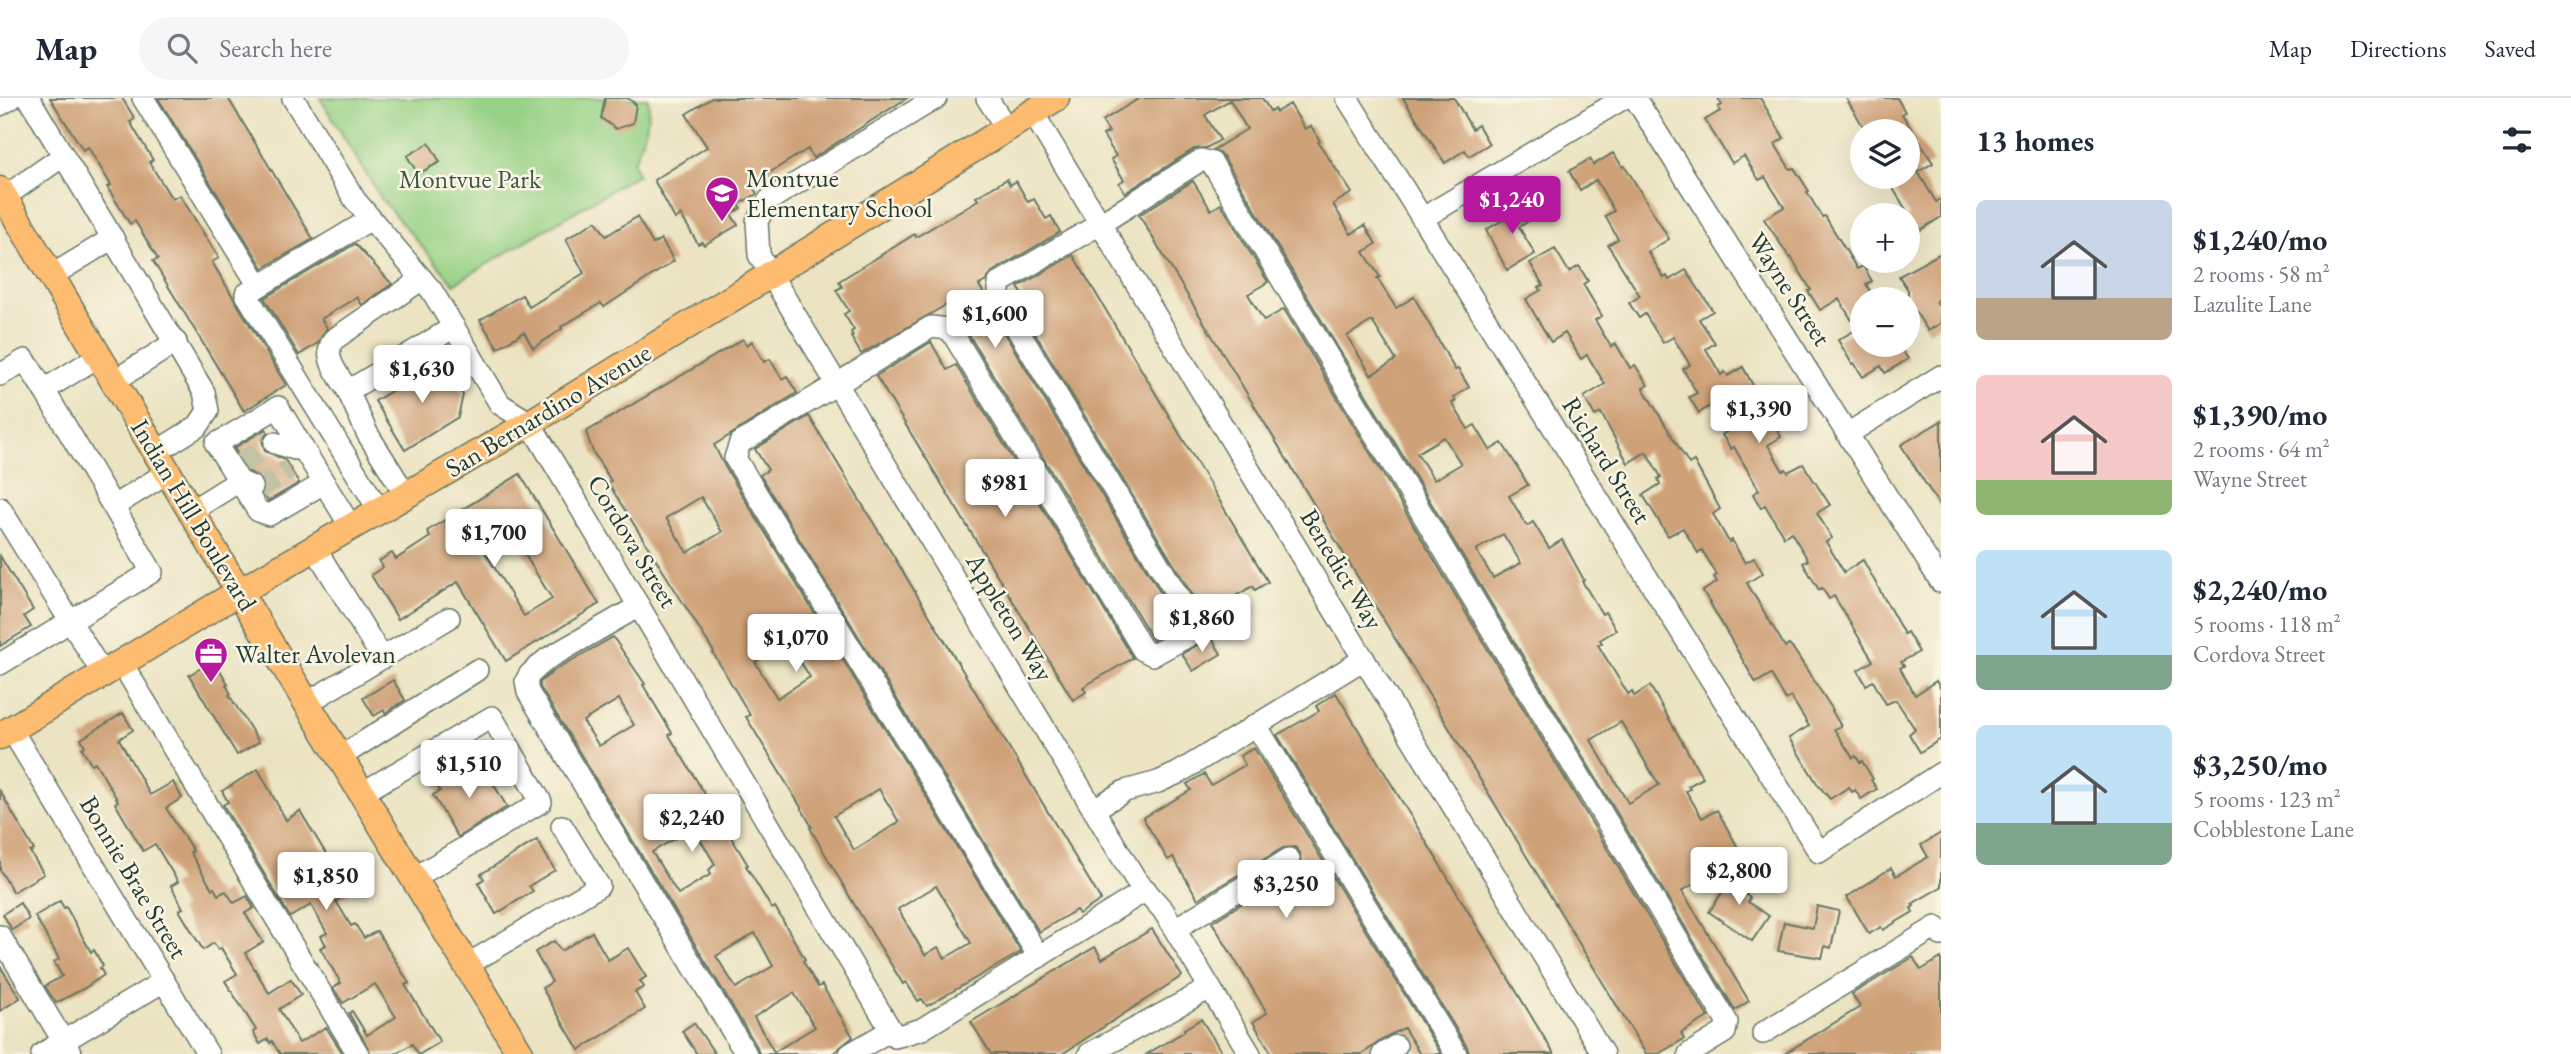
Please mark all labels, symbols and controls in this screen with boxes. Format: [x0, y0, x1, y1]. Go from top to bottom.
search box [139, 17, 629, 80]
text: Map [35, 27, 97, 70]
icon: search [163, 29, 201, 67]
text: Search here [219, 31, 332, 65]
text: Map [2269, 33, 2312, 64]
text: Directions [2350, 33, 2447, 64]
text: Saved [2485, 33, 2536, 64]
map controls [1850, 119, 1920, 357]
button: layers [1850, 119, 1920, 189]
text: 13 homes [1976, 121, 2094, 160]
icon: filters [2498, 121, 2536, 159]
place label: Montvue Elementary School [746, 161, 933, 225]
park label: Montvue Park [399, 162, 542, 196]
school or university icon: Montvue Elementary School [703, 174, 741, 223]
pin: $1,240 [1455, 176, 1569, 236]
text: $1,240 [1480, 184, 1544, 214]
button: + [1850, 203, 1920, 273]
text: $1,240/mo [2193, 220, 2327, 259]
street label: Wayne Street [1741, 226, 1839, 352]
icon: home [2032, 228, 2116, 312]
text: 2 rooms · 58 m² [2193, 259, 2330, 289]
button: − [1850, 287, 1920, 357]
text: Lazulite Lane [2193, 289, 2312, 319]
pin: $1,600 [938, 290, 1052, 350]
text: $1,600 [963, 298, 1027, 328]
street label: San Bernardino Avenue [439, 335, 657, 485]
pin: $1,630 [365, 345, 479, 405]
text: $1,630 [390, 353, 454, 383]
pin: $1,390 [1702, 386, 1816, 445]
street label: Richard Street [1555, 390, 1659, 530]
text: $1,390 [1727, 393, 1791, 423]
text: $1,390/mo [2193, 395, 2327, 434]
icon: home [2032, 403, 2116, 487]
street label: Indian Hill Boulevard [123, 413, 265, 618]
text: 2 rooms · 64 m² [2193, 434, 2330, 464]
pin: $981 [964, 460, 1046, 519]
text: Wayne Street [2193, 464, 2307, 494]
text: $981 [981, 467, 1029, 497]
street label: Cordova Street [580, 468, 686, 614]
street label: Benedict Way [1293, 502, 1392, 636]
pin: $1,700 [437, 510, 551, 569]
text: $1,700 [462, 517, 526, 547]
street label: Appleton Way [958, 546, 1062, 688]
text: $2,240/mo [2193, 570, 2327, 609]
icon: home [2032, 578, 2116, 662]
pin: $1,860 [1145, 594, 1259, 654]
text: $1,860 [1170, 602, 1234, 632]
text: 5 rooms · 118 m² [2193, 609, 2341, 639]
pin: $1,070 [739, 614, 853, 674]
text: $1,070 [764, 622, 828, 652]
office icon: Walter Avolevan [192, 635, 230, 684]
place label: Walter Avolevan [235, 637, 396, 671]
text: Cordova Street [2193, 639, 2325, 669]
pin: $1,510 [412, 740, 526, 800]
text: $3,250/mo [2193, 745, 2327, 784]
text: $1,510 [437, 748, 501, 778]
icon: home [2032, 753, 2116, 837]
text: 5 rooms · 123 m² [2193, 784, 2341, 814]
street label: Bonnie Brae Street [72, 789, 196, 965]
pin: $2,240 [635, 794, 749, 854]
text: $2,240 [660, 802, 724, 832]
text: Cobblestone Lane [2193, 814, 2354, 844]
pin: $2,800 [1682, 848, 1796, 907]
pin: $1,850 [269, 852, 383, 912]
text: $2,800 [1707, 855, 1771, 885]
text: $1,850 [294, 860, 358, 890]
pin: $3,250 [1229, 860, 1343, 920]
text: $3,250 [1254, 868, 1318, 898]

